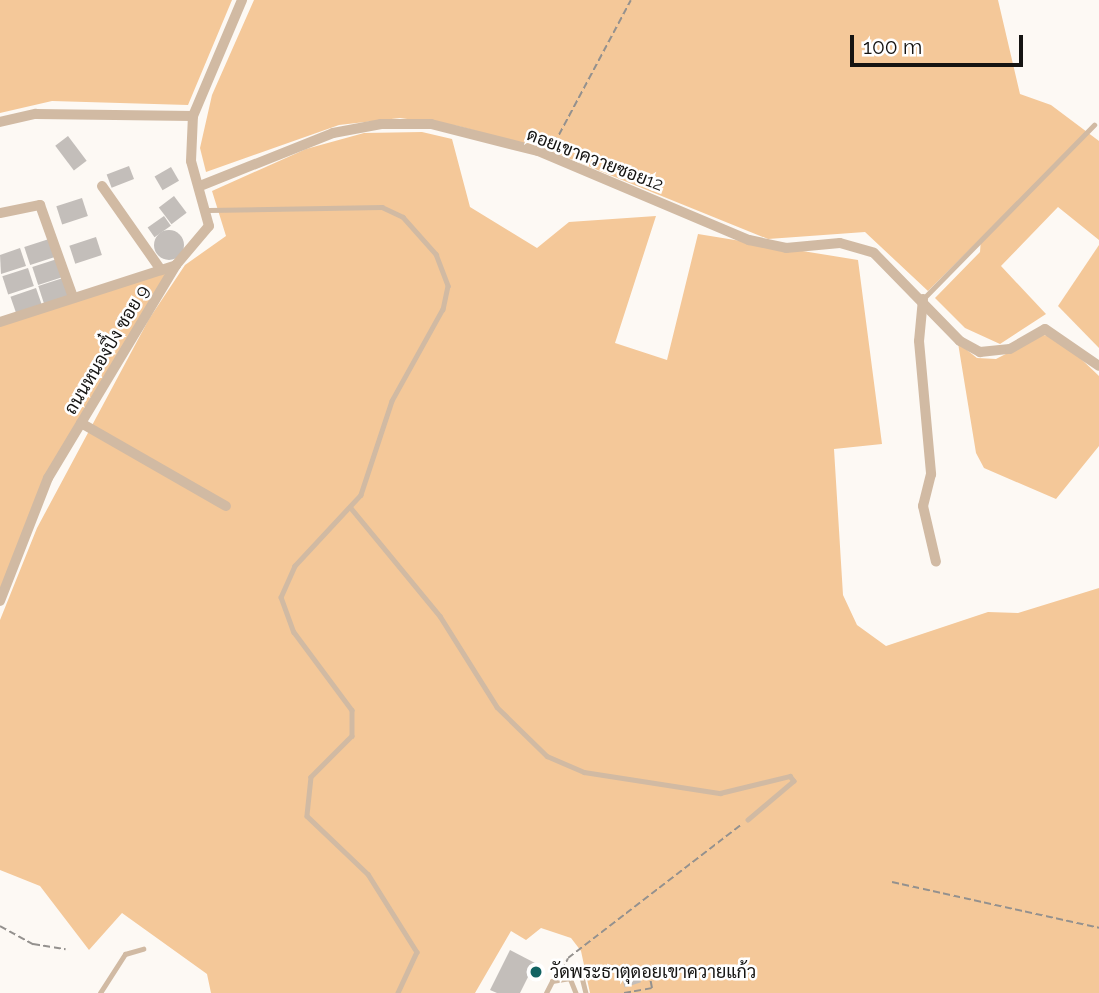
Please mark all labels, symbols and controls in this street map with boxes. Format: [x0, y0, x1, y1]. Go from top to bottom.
scale bar [854, 21, 1027, 65]
text: 100 m [863, 34, 922, 59]
street label: ดอยเขาควายซอย12 [524, 124, 666, 196]
street label: ถนนหนองปึ๋ง ซอย 9 [60, 282, 154, 418]
place label: วัดพระธาตุดอยเขาควายแก้ว [550, 961, 756, 983]
marker: วัดพระธาตุดอยเขาควายแก้ว [528, 964, 544, 980]

